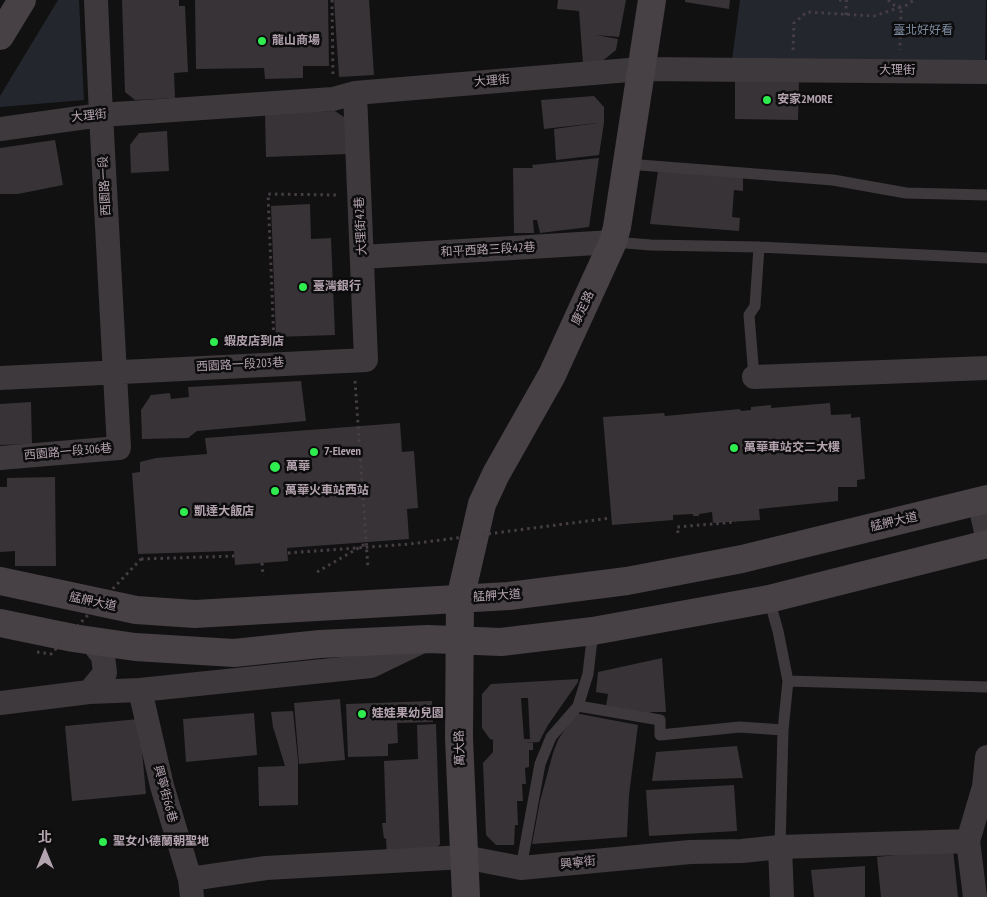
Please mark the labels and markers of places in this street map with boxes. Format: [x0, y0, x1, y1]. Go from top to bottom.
place label: 龍山商場 [272, 34, 320, 48]
marker: 龍山商場 [256, 35, 268, 47]
place label: 安家2MORE [777, 93, 833, 107]
marker: 安家2MORE [761, 94, 773, 106]
place label: 臺灣銀行 [313, 280, 361, 294]
marker: 臺灣銀行 [297, 281, 309, 293]
place label: 蝦皮店到店 [224, 335, 284, 349]
marker: 蝦皮店到店 [208, 336, 220, 348]
place label: 萬華車站交二大樓 [744, 441, 840, 455]
marker: 萬華車站交二大樓 [728, 442, 740, 454]
place label: 7-Eleven [324, 445, 361, 459]
marker: 7-Eleven [308, 446, 320, 458]
marker: 萬華 [268, 460, 282, 474]
place label: 萬華 [286, 460, 310, 474]
place label: 萬華火車站西站 [285, 484, 369, 498]
marker: 萬華火車站西站 [269, 485, 281, 497]
place label: 凱達大飯店 [194, 505, 254, 519]
marker: 凱達大飯店 [178, 506, 190, 518]
place label: 娃娃果幼兒園 [372, 707, 444, 721]
marker: 娃娃果幼兒園 [356, 708, 368, 720]
place label: 聖女小德蘭朝聖地 [113, 835, 209, 849]
marker: 聖女小德蘭朝聖地 [97, 836, 109, 848]

